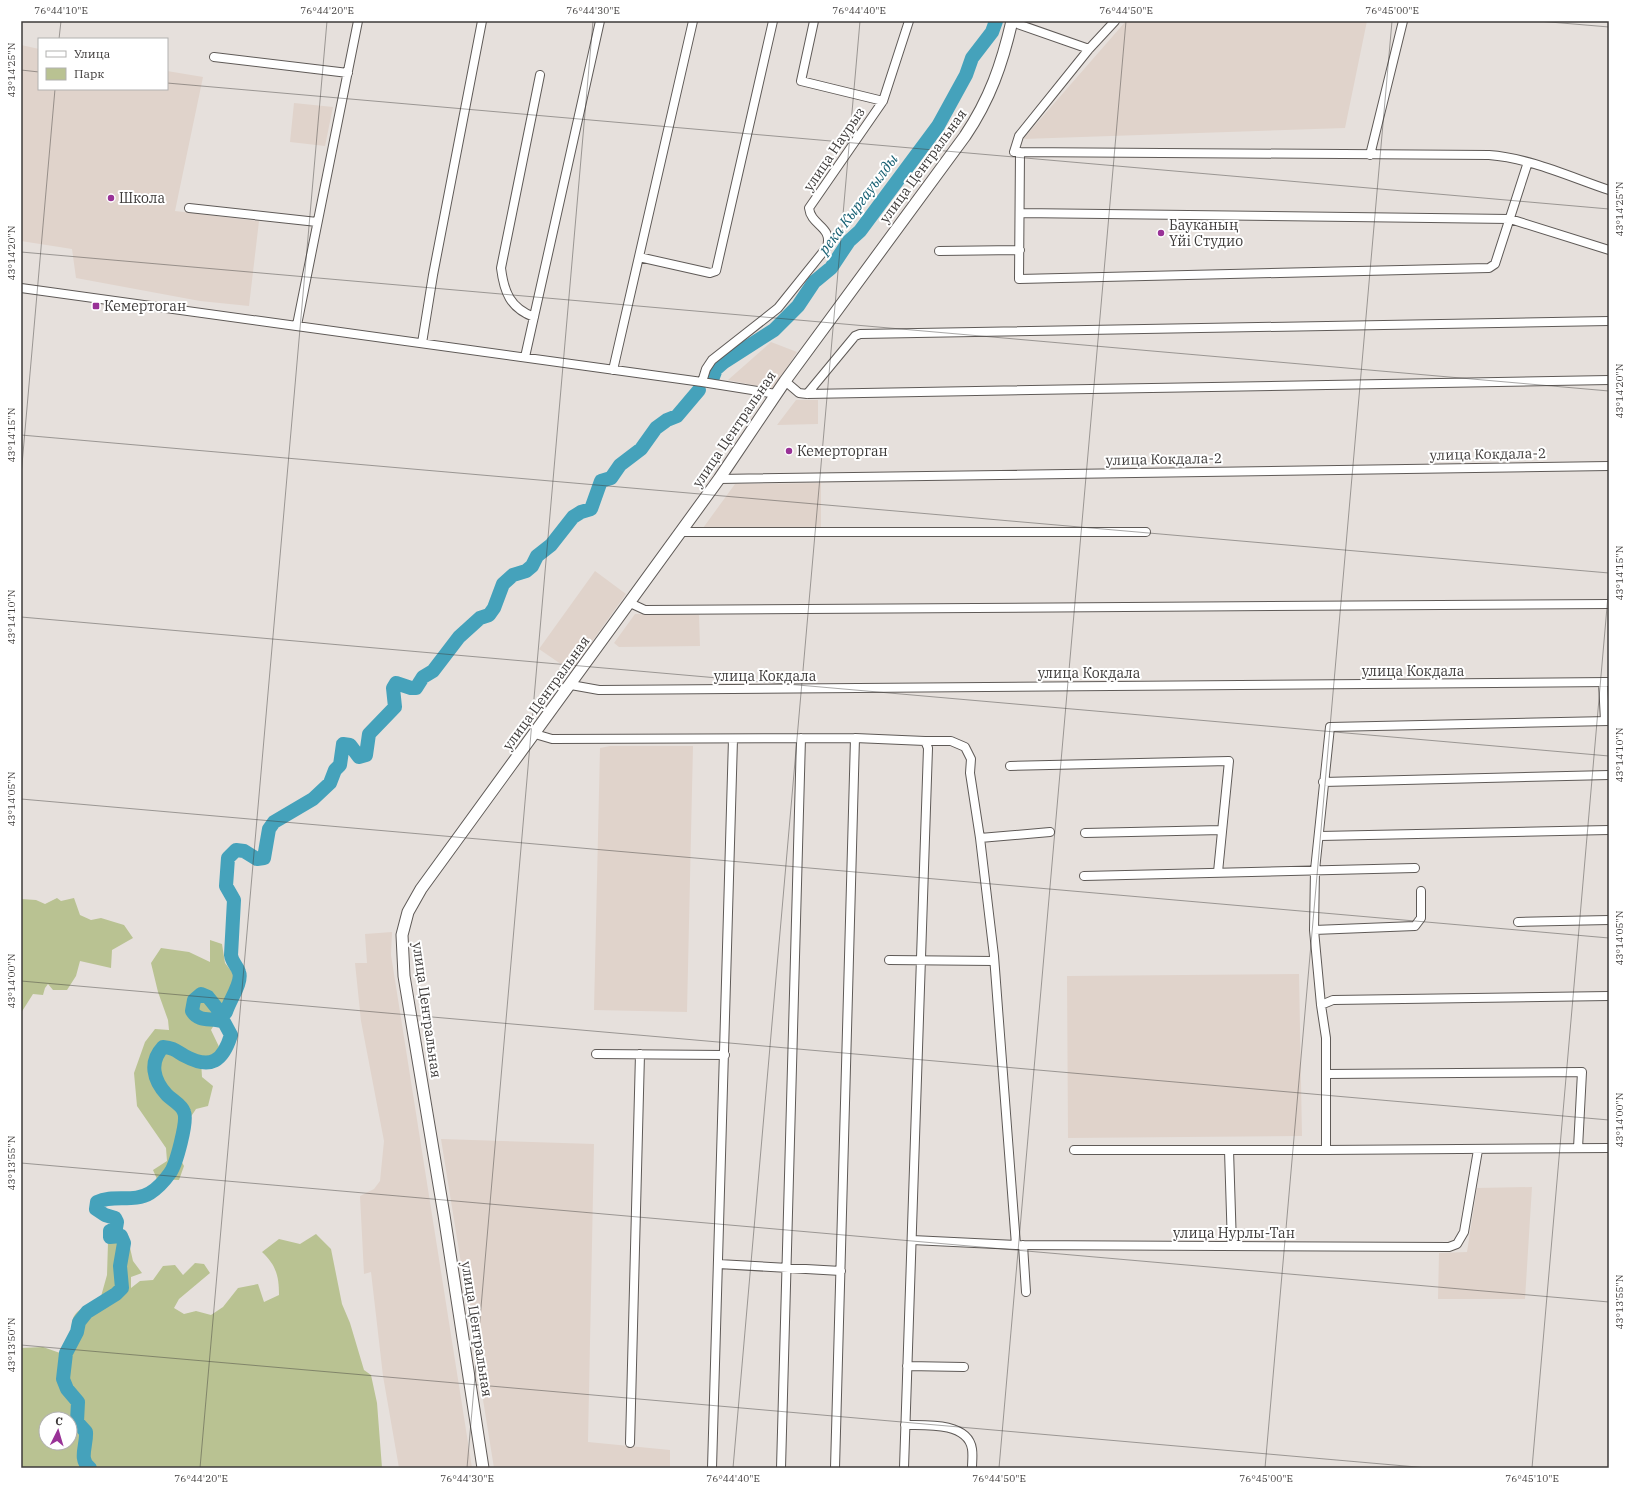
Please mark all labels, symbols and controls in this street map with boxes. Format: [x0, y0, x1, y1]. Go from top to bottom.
text: 76°44'10"E [34, 4, 88, 17]
text: 76°44'20"E [300, 4, 354, 17]
text: 76°44'30"E [566, 4, 620, 17]
text: 76°44'40"E [832, 4, 886, 17]
text: 76°44'50"E [1099, 4, 1153, 17]
text: 76°45'00"E [1365, 4, 1419, 17]
legend [38, 38, 168, 90]
text: 43°14'25"N [5, 42, 18, 98]
text: Улица [74, 46, 111, 61]
text: Парк [74, 66, 104, 81]
street label: улица Наурыз [799, 104, 869, 194]
street label: улица Центральная [875, 105, 971, 227]
water label: река Кыргауылды [813, 150, 902, 259]
text: 43°14'25"N [1613, 181, 1626, 237]
place label: Школа [119, 189, 165, 207]
marker: Школа [106, 193, 116, 203]
place label: Бауканың Үйі Студио [1169, 216, 1243, 250]
text: 43°14'20"N [5, 225, 18, 281]
marker: Бауканың Үйі Студио [1156, 228, 1166, 238]
place label: Кемертоган [104, 297, 186, 315]
marker: Кемертоган [91, 301, 101, 311]
text: 43°14'20"N [1613, 363, 1626, 419]
street label: улица Центральная [688, 367, 780, 491]
text: 43°14'15"N [5, 407, 18, 463]
place label: Кемерторган [797, 442, 888, 460]
street label: улица Кокдала-2 [1430, 444, 1546, 464]
marker: Кемерторган [784, 446, 794, 456]
street label: улица Кокдала-2 [1106, 449, 1222, 469]
text: 43°14'15"N [1613, 545, 1626, 601]
text: 43°14'10"N [5, 589, 18, 645]
street label: улица Центральная [498, 632, 594, 754]
street label: улица Кокдала [1362, 662, 1465, 680]
street label: улица Кокдала [1038, 664, 1141, 682]
street label: улица Кокдала [714, 667, 817, 685]
text: 43°14'10"N [1613, 727, 1626, 783]
text: 43°14'05"N [5, 771, 18, 827]
text: 43°14'05"N [1613, 910, 1626, 966]
street label: улица Центральная [409, 941, 445, 1079]
text: 43°14'00"N [5, 953, 18, 1009]
text: 43°14'00"N [1613, 1092, 1626, 1148]
text: 43°13'55"N [5, 1135, 18, 1191]
street label: улица Нурлы-Тан [1173, 1224, 1295, 1242]
street label: улица Центральная [457, 1260, 497, 1398]
text: 43°13'55"N [1613, 1274, 1626, 1330]
text: 43°13'50"N [5, 1317, 18, 1373]
north arrow [38, 1411, 78, 1451]
text: С [55, 1414, 63, 1428]
text: 76°44'20"E [174, 1472, 228, 1485]
text: 76°44'30"E [440, 1472, 494, 1485]
text: 76°44'40"E [706, 1472, 760, 1485]
text: 76°44'50"E [972, 1472, 1026, 1485]
text: 76°45'00"E [1239, 1472, 1293, 1485]
text: 76°45'10"E [1505, 1472, 1559, 1485]

